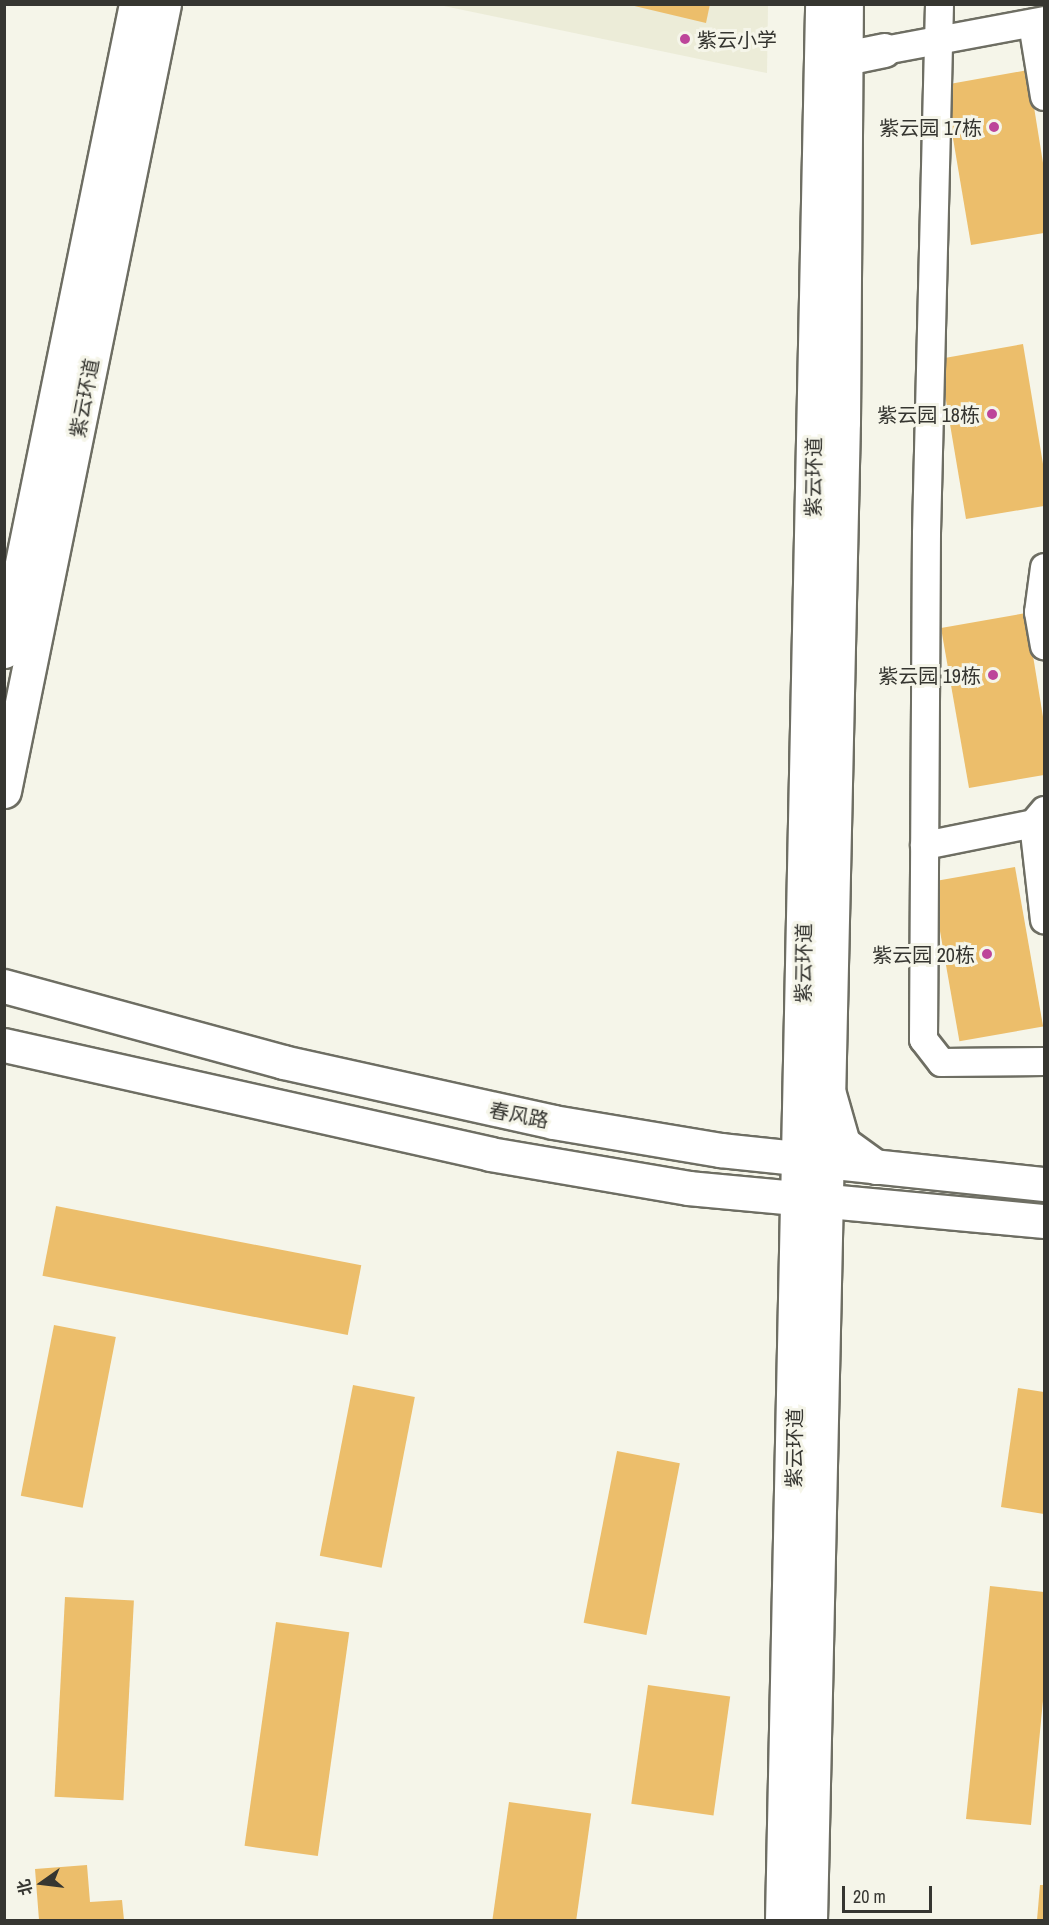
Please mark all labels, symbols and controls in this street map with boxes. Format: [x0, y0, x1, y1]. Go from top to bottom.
place label: 紫云小学 [697, 27, 777, 51]
marker: 紫云小学 [678, 32, 692, 46]
place label: 紫云园 17栋 [879, 115, 982, 139]
marker: 紫云园 17栋 [987, 120, 1001, 134]
street label: 紫云环道 [65, 356, 103, 440]
place label: 紫云园 18栋 [877, 402, 980, 426]
marker: 紫云园 18栋 [985, 407, 999, 421]
street label: 紫云环道 [800, 437, 826, 517]
place label: 紫云园 19栋 [878, 663, 981, 687]
marker: 紫云园 19栋 [986, 668, 1000, 682]
street label: 紫云环道 [790, 923, 816, 1003]
place label: 紫云园 20栋 [872, 942, 975, 966]
marker: 紫云园 20栋 [980, 947, 994, 961]
street label: 春风路 [487, 1097, 551, 1133]
street label: 紫云环道 [781, 1408, 807, 1488]
north arrow [12, 1853, 72, 1913]
scale bar [845, 1874, 935, 1912]
text: 北 [12, 1877, 37, 1898]
text: 20 m [853, 1884, 886, 1909]

